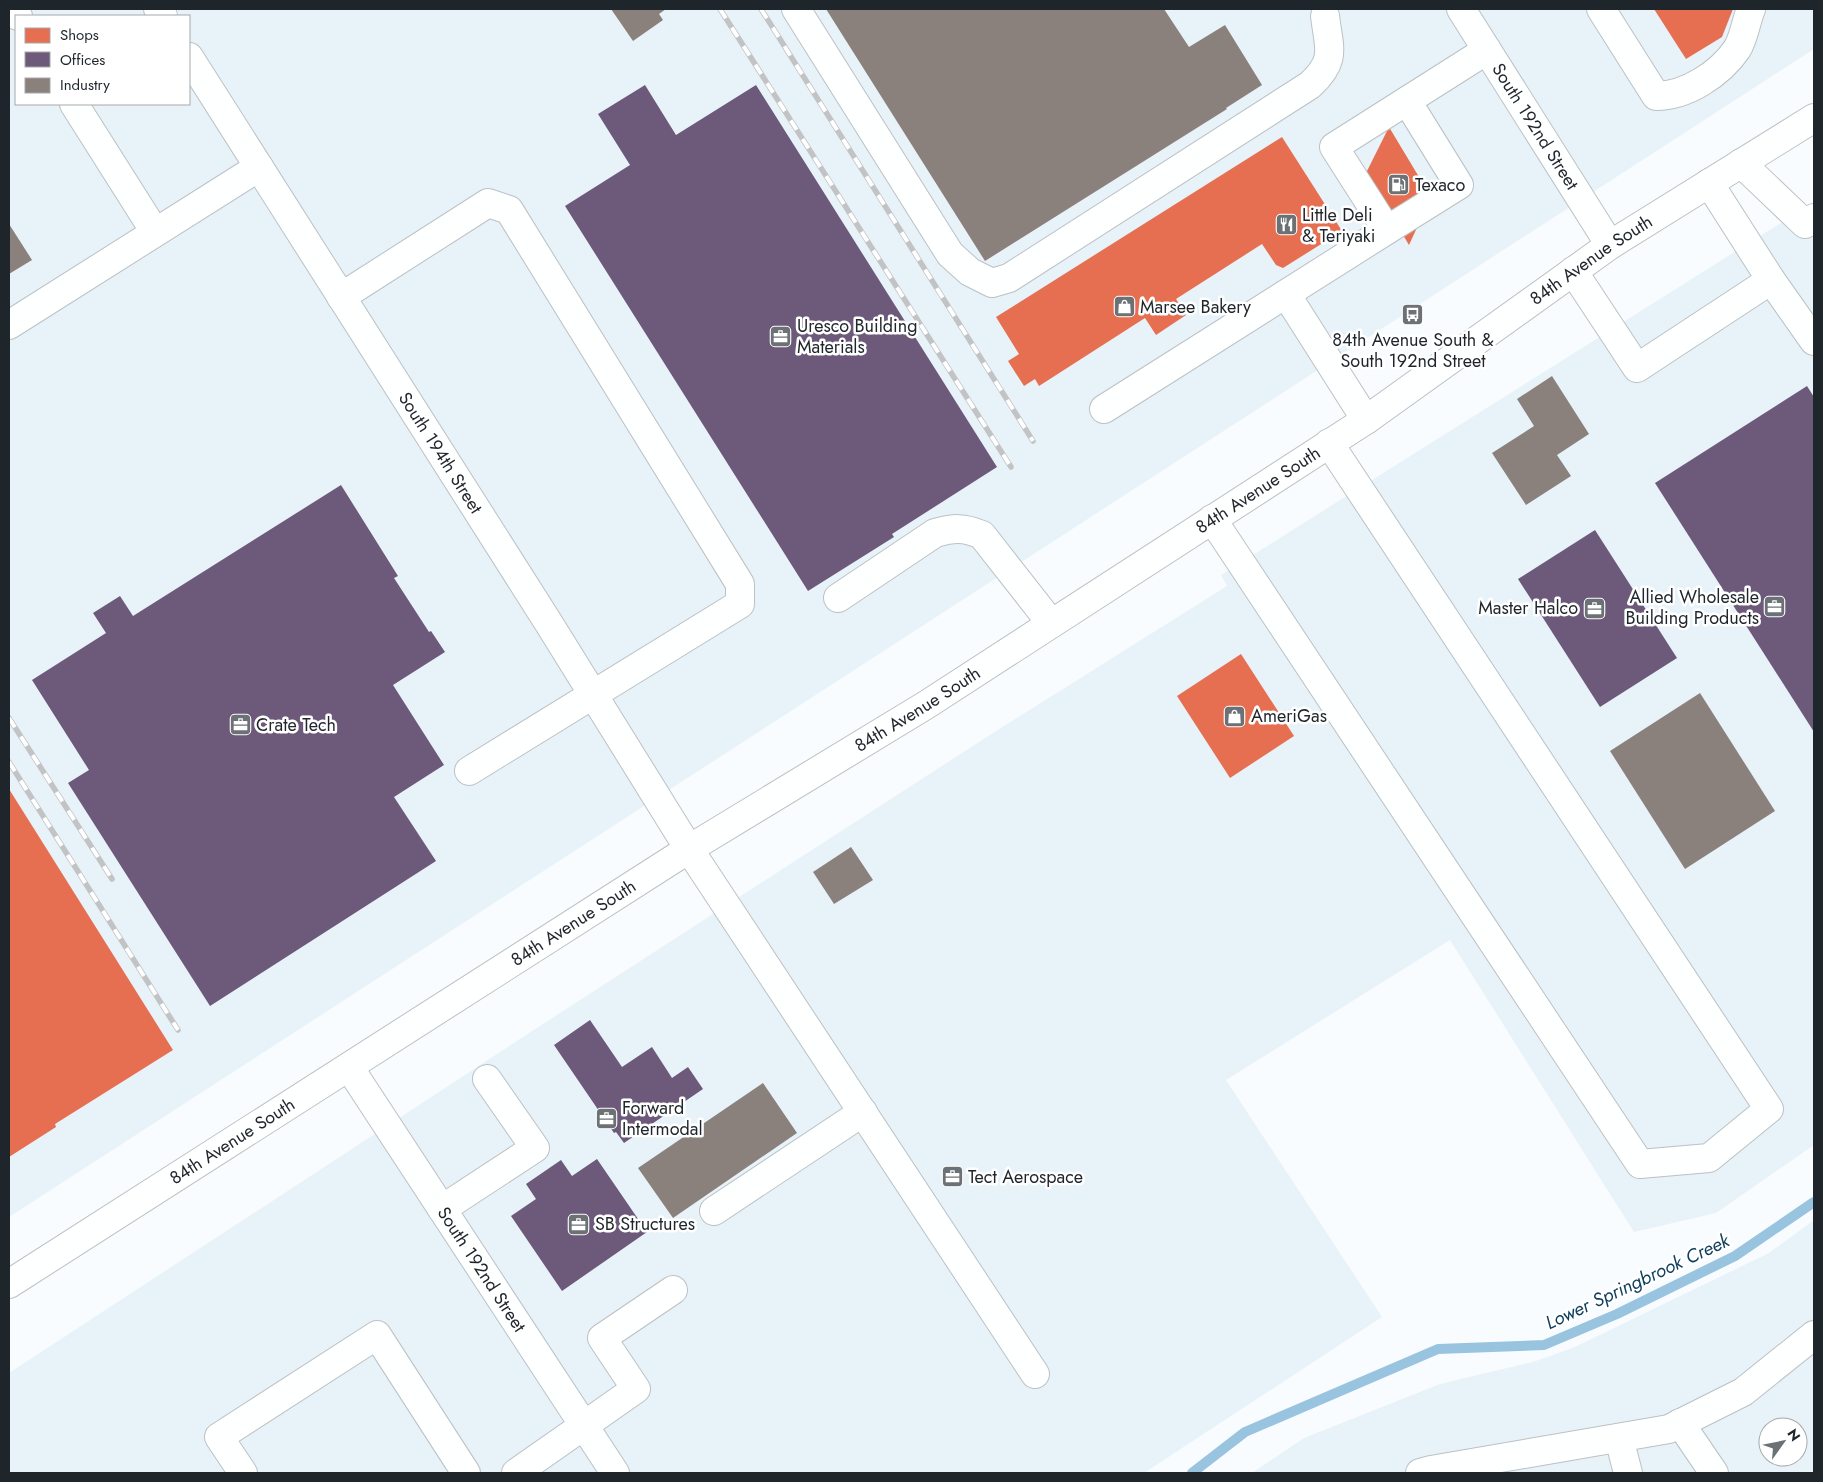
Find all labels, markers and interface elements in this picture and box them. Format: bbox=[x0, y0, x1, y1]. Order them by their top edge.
legend bbox=[15, 15, 190, 105]
text: Shops bbox=[60, 24, 99, 46]
text: Offices bbox=[60, 49, 105, 71]
street label: South 192nd Street bbox=[1485, 58, 1585, 195]
text: Industry bbox=[60, 74, 110, 96]
place label: Texaco bbox=[1415, 172, 1465, 198]
fuel station icon: Texaco bbox=[1387, 173, 1411, 197]
place label: Little Deli & Teriyaki bbox=[1302, 202, 1375, 249]
street label: 84th Avenue South bbox=[1524, 209, 1658, 312]
restaurant icon: Little Deli & Teriyaki bbox=[1274, 213, 1298, 237]
place label: Marsee Bakery bbox=[1140, 294, 1251, 320]
shop icon: Marsee Bakery bbox=[1112, 295, 1136, 319]
bus stop icon: 84th Avenue South & South 192nd Street bbox=[1401, 303, 1425, 327]
place label: Uresco Building Materials bbox=[797, 313, 918, 360]
office icon: Uresco Building Materials bbox=[769, 324, 793, 348]
place label: 84th Avenue South & South 192nd Street bbox=[1332, 327, 1494, 374]
street label: South 194th Street bbox=[392, 387, 489, 519]
street label: 84th Avenue South bbox=[1190, 440, 1325, 540]
place label: Allied Wholesale Building Products bbox=[1626, 584, 1759, 631]
place label: Master Halco bbox=[1478, 595, 1578, 621]
office icon: Allied Wholesale Building Products bbox=[1763, 595, 1787, 619]
office icon: Master Halco bbox=[1582, 596, 1606, 620]
street label: 84th Avenue South bbox=[850, 660, 985, 758]
place label: AmeriGas bbox=[1251, 703, 1327, 729]
shop icon: AmeriGas bbox=[1223, 704, 1247, 728]
place label: Crate Tech bbox=[256, 712, 336, 738]
office icon: Crate Tech bbox=[228, 713, 252, 737]
street label: 84th Avenue South bbox=[506, 873, 641, 973]
street label: 84th Avenue South bbox=[165, 1091, 300, 1191]
place label: Forward Intermodal bbox=[622, 1095, 703, 1142]
office icon: Forward Intermodal bbox=[594, 1106, 618, 1130]
place label: Tect Aerospace bbox=[968, 1164, 1083, 1190]
office icon: Tect Aerospace bbox=[940, 1165, 964, 1189]
street label: South 192nd Street bbox=[431, 1202, 533, 1338]
place label: SB Structures bbox=[595, 1211, 695, 1237]
office icon: SB Structures bbox=[567, 1212, 591, 1236]
water label: Lower Springbrook Creek bbox=[1541, 1227, 1734, 1336]
north arrow bbox=[1758, 1417, 1808, 1467]
text: N bbox=[1782, 1425, 1805, 1445]

